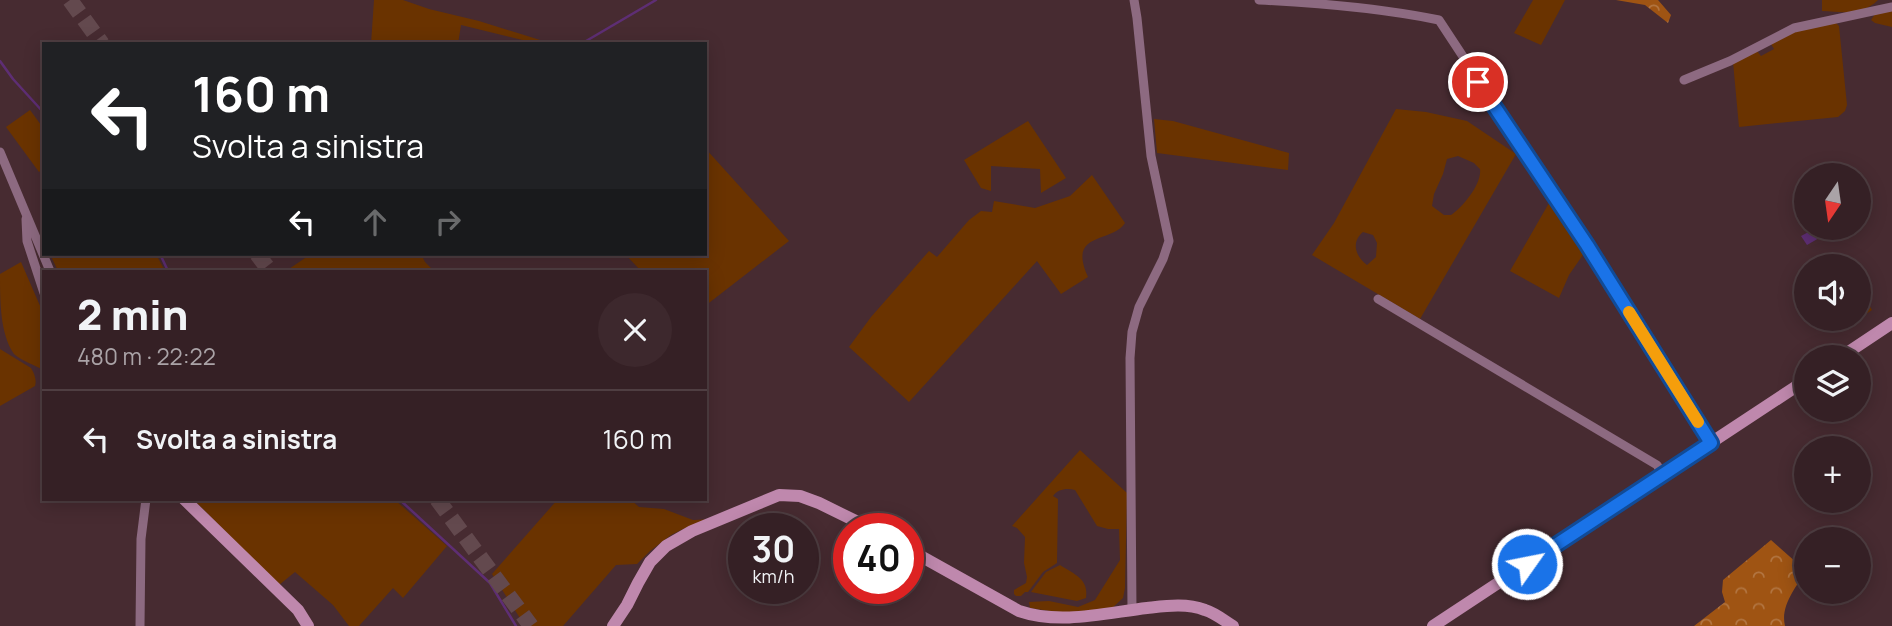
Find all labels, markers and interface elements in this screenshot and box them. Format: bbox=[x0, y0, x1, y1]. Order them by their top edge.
pin bbox=[1448, 52, 1508, 112]
text: 160 m bbox=[192, 60, 330, 127]
icon: arrive bbox=[1459, 63, 1497, 101]
icon: left bbox=[77, 70, 168, 161]
text: Svolta a sinistra bbox=[192, 124, 424, 168]
north arrow bbox=[1794, 163, 1871, 240]
map controls bbox=[1794, 163, 1871, 604]
icon: left bbox=[283, 203, 321, 241]
icon: ahead bbox=[356, 203, 394, 241]
icon: right bbox=[429, 203, 467, 241]
button: sound bbox=[1794, 254, 1871, 331]
text: 2 min bbox=[77, 285, 188, 343]
button: close bbox=[598, 293, 672, 367]
text: 480 m · 22:22 bbox=[77, 340, 216, 372]
button: layers bbox=[1794, 345, 1871, 422]
icon: left bbox=[77, 420, 115, 458]
text: Svolta a sinistra bbox=[136, 421, 337, 457]
text: 160 m bbox=[603, 421, 672, 457]
button: + bbox=[1794, 436, 1871, 513]
speed limit sign: 40 bbox=[833, 513, 924, 604]
text: 30 bbox=[752, 525, 795, 573]
position arrow bbox=[1490, 527, 1564, 601]
button: − bbox=[1794, 527, 1871, 604]
text: km/h bbox=[753, 564, 794, 588]

